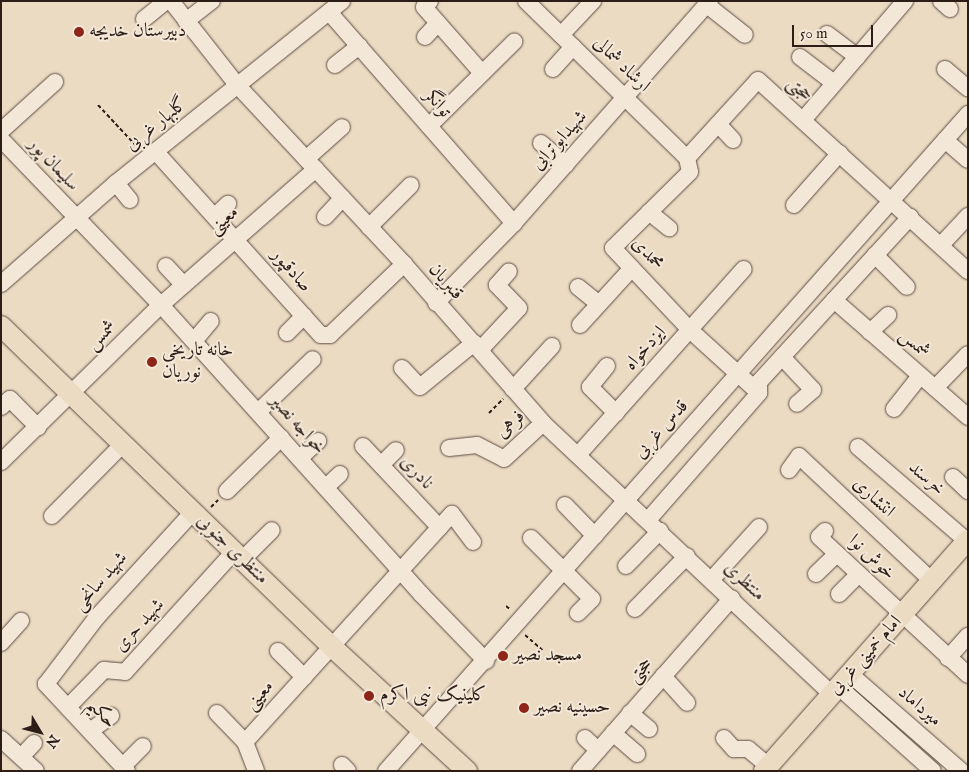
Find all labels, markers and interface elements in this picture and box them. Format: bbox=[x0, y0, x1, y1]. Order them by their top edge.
scale bar bbox=[794, 15, 875, 47]
place label: دبیرستان خدیجه bbox=[89, 21, 186, 43]
text: 50 m bbox=[800, 24, 828, 43]
marker: دبیرستان خدیجه bbox=[73, 26, 85, 38]
street label: ارشاد شمالی bbox=[588, 32, 654, 98]
street label: حجتی bbox=[781, 72, 817, 108]
street label: توانگر bbox=[418, 85, 456, 123]
street label: گلبهار غربی bbox=[121, 93, 193, 157]
street label: شهیدابوترابی bbox=[527, 106, 593, 176]
street label: سلیمان پور bbox=[22, 133, 84, 197]
street label: معینی bbox=[204, 202, 244, 240]
street label: محمدی bbox=[626, 233, 668, 275]
street label: صادقپور bbox=[266, 244, 316, 298]
street label: قنبریان bbox=[423, 259, 467, 305]
street label: شمس bbox=[82, 316, 122, 356]
street label: ایزدخواه bbox=[620, 322, 672, 376]
street label: شمس bbox=[894, 324, 934, 364]
place label: خانه تاریخی نوریان bbox=[162, 340, 233, 384]
marker: خانه تاریخی نوریان bbox=[146, 356, 158, 368]
street label: خواجه نصیر bbox=[264, 390, 330, 460]
street label: قدس غربی bbox=[630, 396, 694, 464]
street label: فرهی bbox=[492, 406, 530, 444]
street label: نادری bbox=[394, 451, 438, 495]
street label: خرسند bbox=[903, 457, 949, 501]
street label: انتشاری bbox=[847, 473, 899, 523]
street label: منتظری جنوبی bbox=[191, 510, 273, 590]
street label: خوش نوا bbox=[843, 530, 899, 586]
street label: شهید سانحی bbox=[69, 548, 133, 616]
street label: منتظری bbox=[719, 557, 769, 607]
street label: شهید حری bbox=[110, 595, 170, 657]
street label: امام خمینی غربی bbox=[824, 612, 908, 700]
place label: مسجد نصیر bbox=[513, 645, 582, 667]
marker: مسجد نصیر bbox=[497, 650, 509, 662]
street label: حجتی bbox=[623, 653, 659, 689]
street label: معینی bbox=[241, 676, 279, 716]
street label: میرداماد bbox=[892, 682, 946, 732]
place label: کلینیک نبی اکرم bbox=[380, 685, 487, 707]
marker: کلینیک نبی اکرم bbox=[362, 689, 376, 703]
street label: حکیم bbox=[81, 694, 121, 734]
place label: حسینیه نصیر bbox=[534, 697, 610, 719]
marker: حسینیه نصیر bbox=[518, 702, 530, 714]
north arrow bbox=[15, 707, 65, 757]
text: N bbox=[41, 731, 63, 751]

